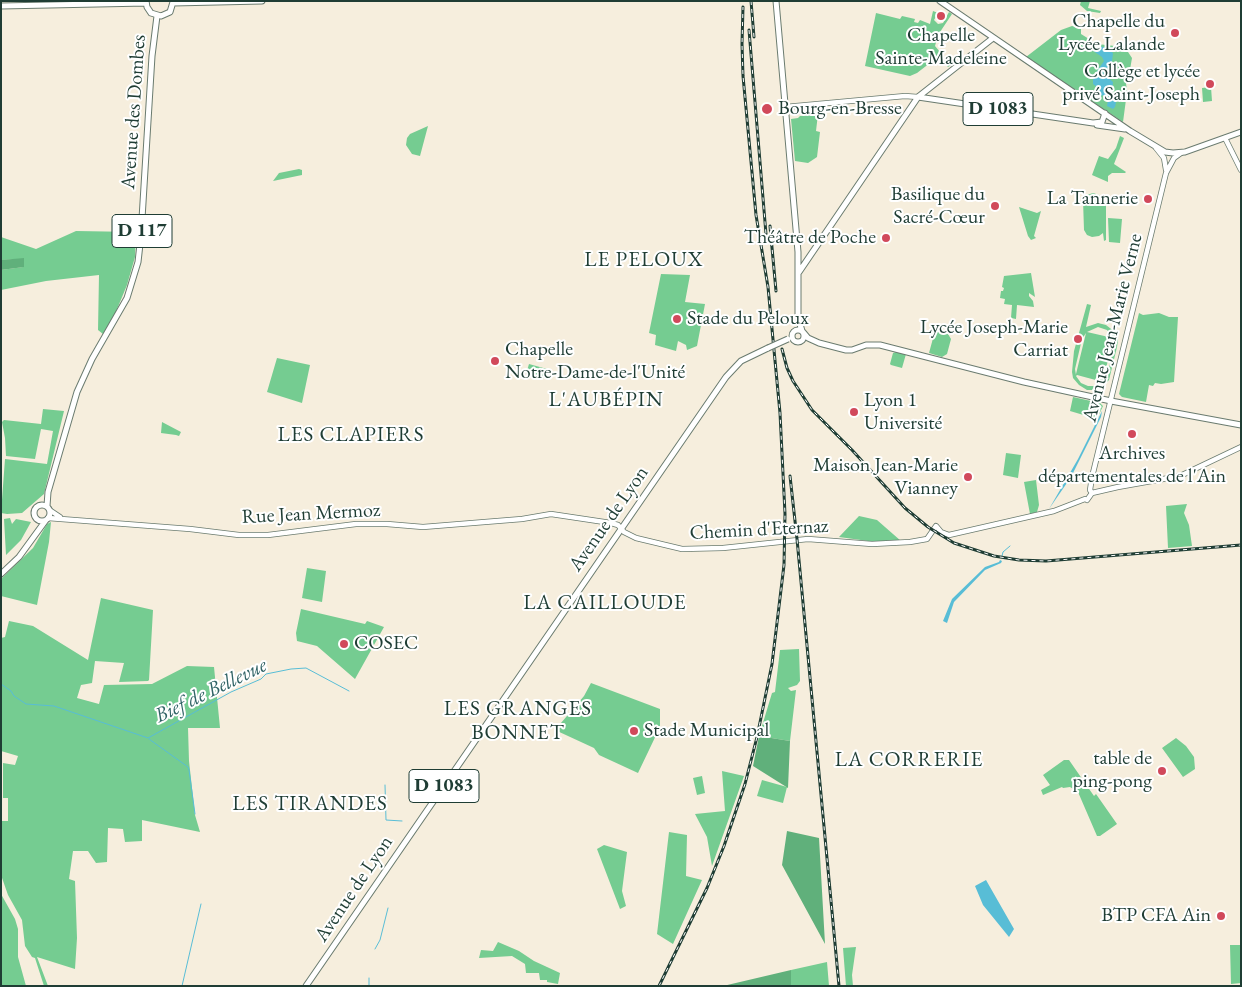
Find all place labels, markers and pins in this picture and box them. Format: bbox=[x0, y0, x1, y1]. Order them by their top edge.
marker: Chapelle Sainte-Madeleine bbox=[935, 10, 947, 22]
place label: Chapelle du Lycée Lalande bbox=[1058, 10, 1165, 57]
place label: Chapelle Sainte-Madeleine bbox=[875, 24, 1007, 71]
marker: Chapelle du Lycée Lalande bbox=[1169, 27, 1181, 39]
place label: Collège et lycée privé Saint-Joseph bbox=[1062, 60, 1200, 107]
marker: Collège et lycée privé Saint-Joseph bbox=[1204, 78, 1216, 90]
place label: Bourg-en-Bresse bbox=[778, 97, 902, 121]
marker: Bourg-en-Bresse bbox=[760, 102, 774, 116]
place label: Basilique du Sacré-Cœur bbox=[891, 183, 985, 230]
place label: La Tannerie bbox=[1047, 187, 1138, 211]
marker: La Tannerie bbox=[1142, 193, 1154, 205]
marker: Basilique du Sacré-Cœur bbox=[989, 200, 1001, 212]
place label: Théâtre de Poche bbox=[744, 226, 876, 250]
marker: Théâtre de Poche bbox=[880, 232, 892, 244]
place label: Stade du Peloux bbox=[687, 307, 809, 331]
marker: Stade du Peloux bbox=[671, 313, 683, 325]
place label: Lycée Joseph-Marie Carriat bbox=[920, 316, 1068, 363]
marker: Lycée Joseph-Marie Carriat bbox=[1072, 333, 1084, 345]
place label: Chapelle Notre-Dame-de-l'Unité bbox=[505, 338, 685, 385]
marker: Chapelle Notre-Dame-de-l'Unité bbox=[489, 355, 501, 367]
place label: Lyon 1 Université bbox=[864, 389, 942, 436]
marker: Lyon 1 Université bbox=[848, 406, 860, 418]
marker: Archives départementales de l'Ain bbox=[1126, 428, 1138, 440]
place label: Archives départementales de l'Ain bbox=[1038, 442, 1226, 489]
place label: Maison Jean-Marie Vianney bbox=[813, 454, 958, 501]
marker: Maison Jean-Marie Vianney bbox=[962, 471, 974, 483]
place label: COSEC bbox=[354, 632, 418, 656]
marker: COSEC bbox=[338, 638, 350, 650]
place label: Stade Municipal bbox=[644, 719, 769, 743]
marker: Stade Municipal bbox=[628, 725, 640, 737]
place label: table de ping-pong bbox=[1072, 747, 1152, 794]
marker: table de ping-pong bbox=[1156, 765, 1168, 777]
place label: BTP CFA Ain bbox=[1101, 904, 1211, 928]
marker: BTP CFA Ain bbox=[1215, 910, 1227, 922]

